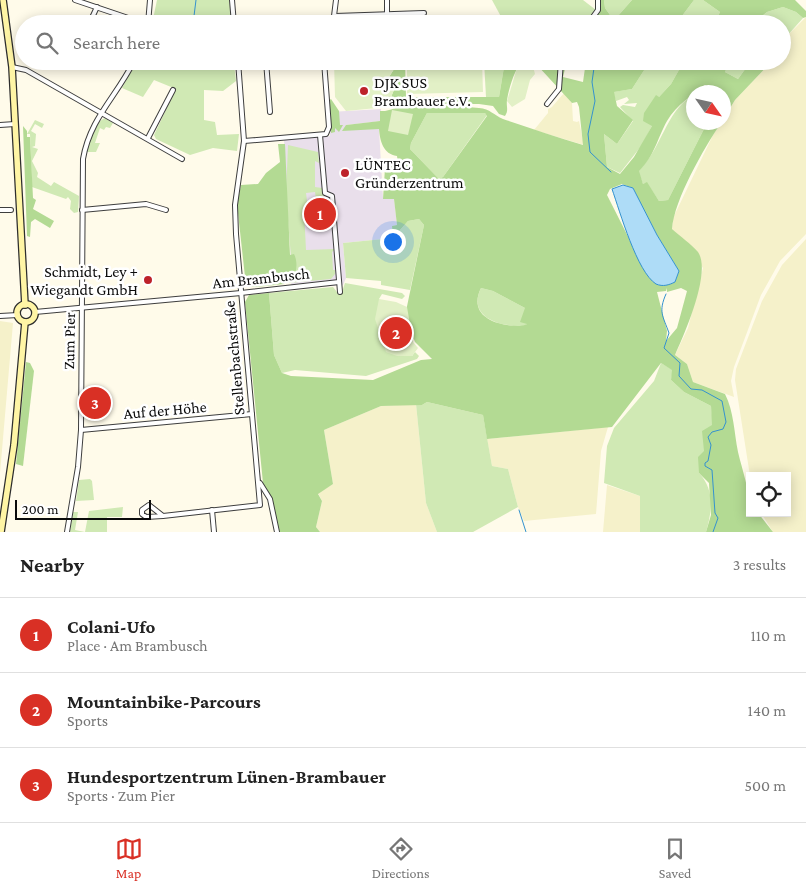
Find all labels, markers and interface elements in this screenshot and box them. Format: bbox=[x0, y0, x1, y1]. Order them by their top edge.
search box bbox=[15, 15, 791, 70]
icon: search bbox=[33, 29, 61, 57]
text: Search here bbox=[73, 32, 160, 53]
place label: DJK SUS Brambauer e.V. bbox=[374, 74, 471, 109]
marker: DJK SUS Brambauer e.V. bbox=[358, 85, 370, 97]
north arrow bbox=[686, 85, 731, 130]
place label: LÜNTEC Gründerzentrum bbox=[355, 156, 464, 191]
marker: LÜNTEC Gründerzentrum bbox=[339, 167, 351, 179]
pin: 1 bbox=[304, 195, 336, 233]
your location bbox=[380, 229, 406, 255]
place label: Schmidt, Ley + Wiegandt GmbH bbox=[30, 263, 138, 299]
street label: Am Brambusch bbox=[212, 264, 311, 292]
marker: Schmidt, Ley + Wiegandt GmbH bbox=[142, 274, 154, 286]
street label: Stellenbachstraße bbox=[221, 300, 247, 416]
street label: Zum Pier bbox=[60, 312, 78, 370]
pin: 2 bbox=[380, 314, 412, 352]
pin: 3 bbox=[79, 384, 111, 422]
street label: Auf der Höhe bbox=[123, 398, 207, 422]
map controls bbox=[746, 472, 791, 517]
button: locate bbox=[746, 472, 791, 517]
scale bar bbox=[15, 497, 151, 520]
text: 200 m bbox=[22, 501, 58, 517]
text: Nearby bbox=[20, 553, 84, 577]
text: 3 results bbox=[733, 556, 786, 573]
text: Colani-Ufo bbox=[67, 616, 155, 637]
text: 1 bbox=[33, 627, 39, 644]
text: 110 m bbox=[750, 627, 786, 644]
text: Place · Am Brambusch bbox=[67, 637, 208, 654]
text: Mountainbike-Parcours bbox=[67, 691, 261, 712]
text: 2 bbox=[32, 702, 40, 719]
text: 140 m bbox=[748, 702, 786, 719]
text: Sports bbox=[67, 712, 108, 729]
text: Hundesportzentrum Lünen-Brambauer bbox=[67, 766, 386, 787]
text: 3 bbox=[32, 777, 40, 794]
text: 500 m bbox=[745, 777, 786, 794]
text: Sports · Zum Pier bbox=[67, 787, 175, 804]
tab: Map bbox=[115, 835, 143, 881]
tab: Directions bbox=[372, 835, 430, 881]
tab: Saved bbox=[659, 835, 691, 881]

